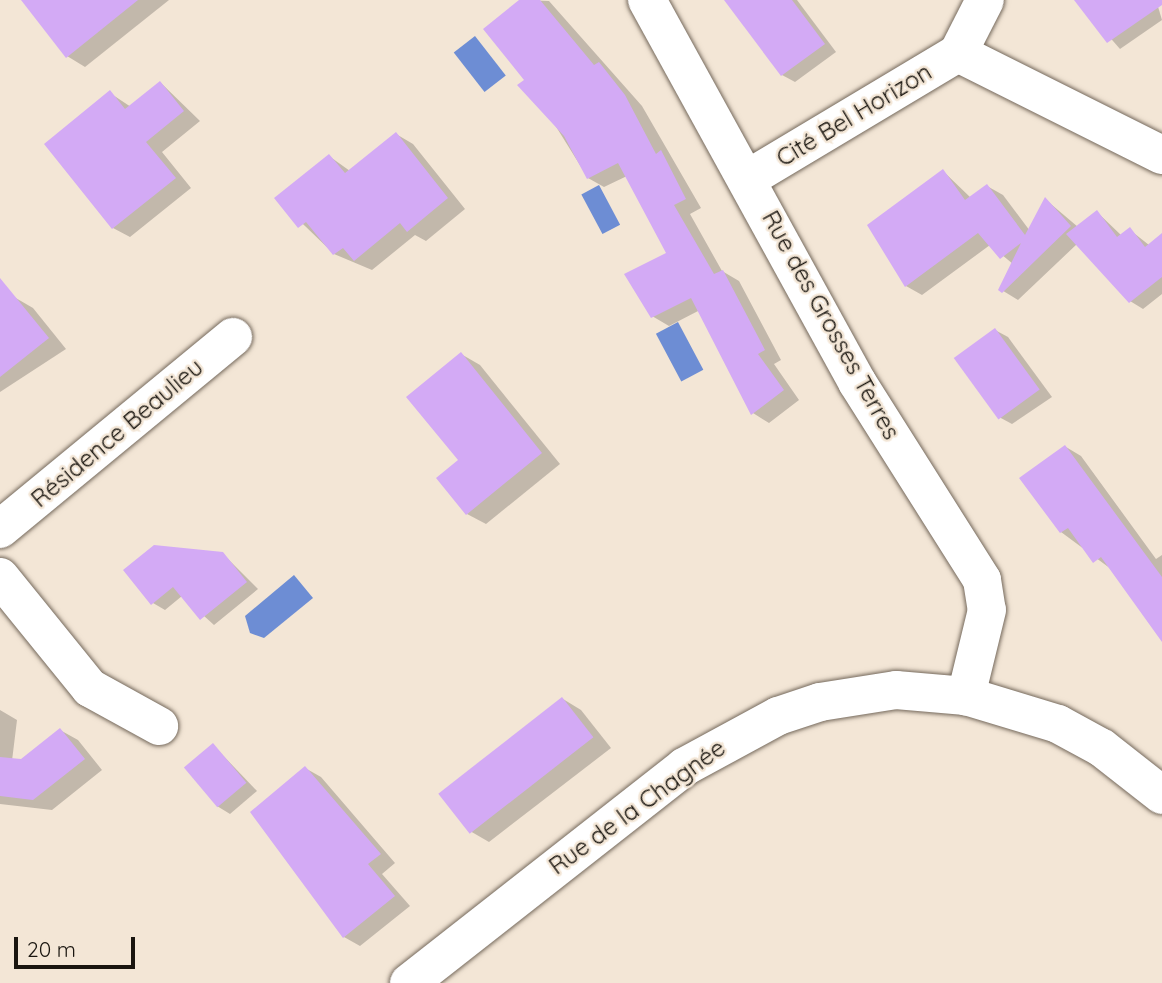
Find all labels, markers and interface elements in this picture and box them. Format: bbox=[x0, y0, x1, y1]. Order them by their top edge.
street label: Cité Bel Horizon bbox=[771, 57, 937, 173]
street label: Rue des Grosses Terres bbox=[756, 206, 906, 444]
street label: Résidence Beaulieu bbox=[25, 353, 209, 513]
street label: Rue de la Chagnée bbox=[543, 733, 731, 881]
scale bar bbox=[18, 923, 138, 967]
text: 20 m bbox=[27, 936, 76, 962]

